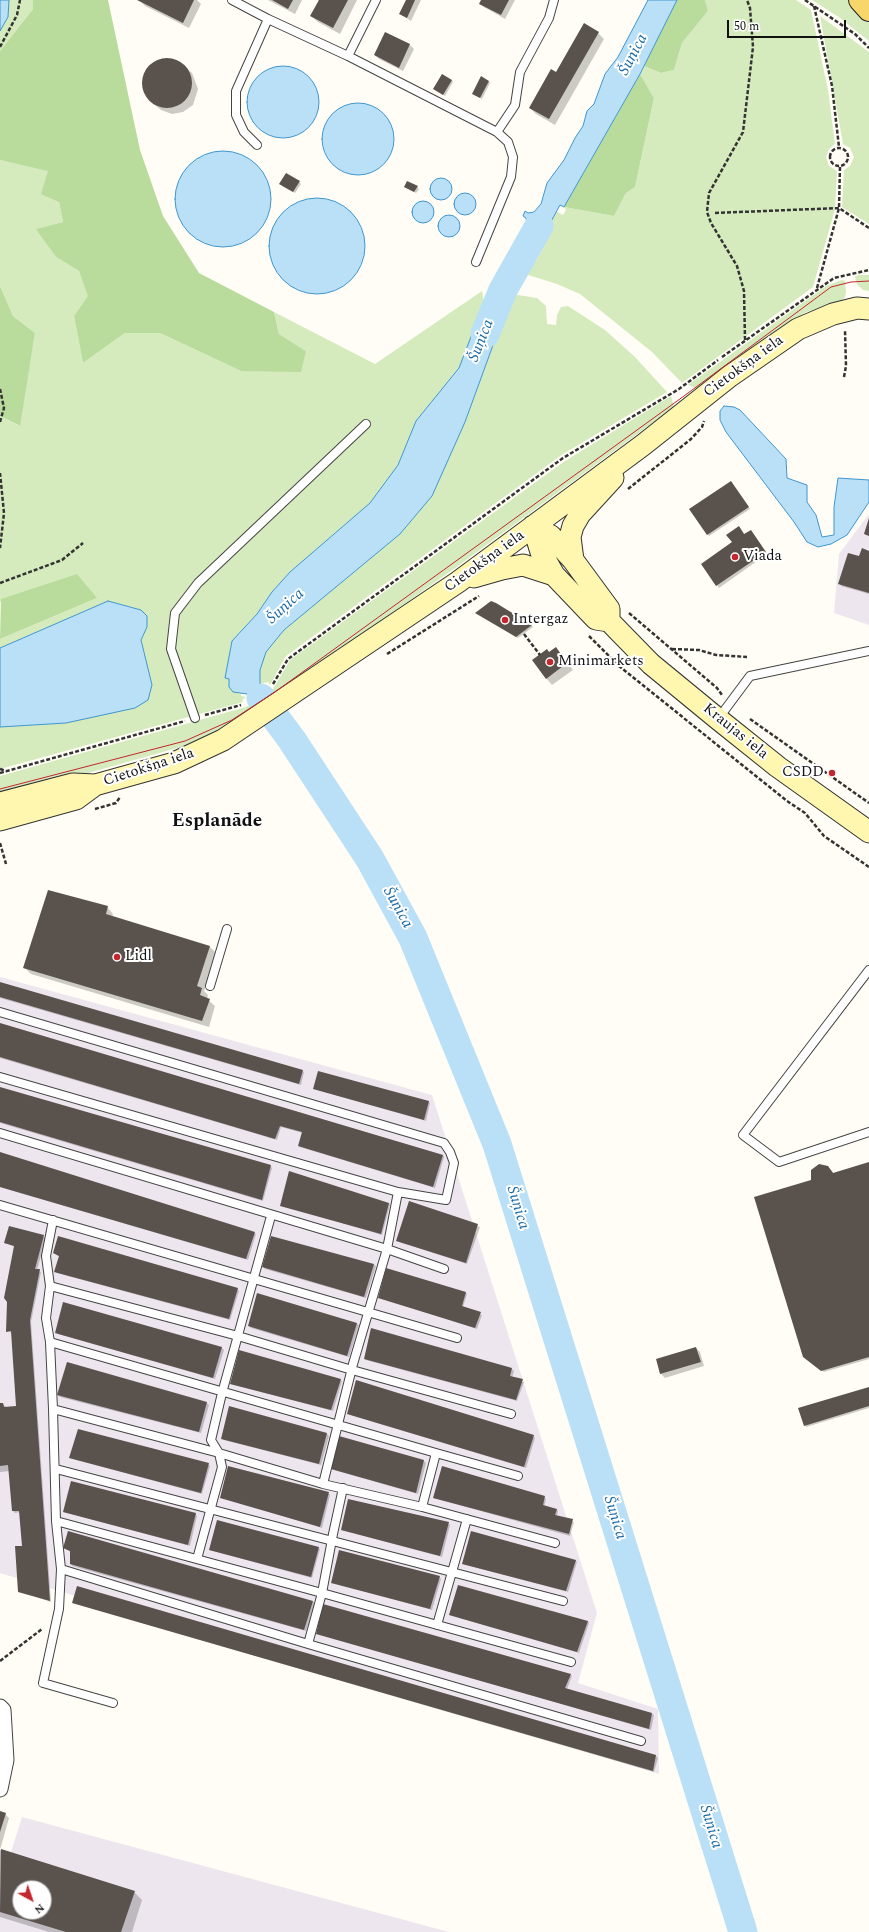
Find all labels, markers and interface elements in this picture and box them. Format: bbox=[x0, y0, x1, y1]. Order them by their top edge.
scale bar bbox=[729, 12, 848, 38]
text: 50 m bbox=[734, 17, 759, 36]
water label: Šuņica bbox=[615, 31, 653, 79]
water label: Šuņica bbox=[465, 317, 499, 365]
street label: Cietokšņa iela bbox=[701, 332, 787, 402]
street label: Cietokšņa iela bbox=[442, 527, 528, 597]
place label: Viada bbox=[743, 548, 782, 566]
marker: Viada bbox=[730, 552, 740, 562]
water label: Šuņica bbox=[263, 585, 309, 629]
place label: Intergaz bbox=[513, 611, 569, 629]
marker: Intergaz bbox=[500, 615, 510, 625]
place label: Minimarkets bbox=[558, 653, 644, 671]
marker: Minimarkets bbox=[545, 657, 555, 667]
street label: Kraujas iela bbox=[699, 700, 771, 764]
street label: Cietokšņa iela bbox=[101, 745, 197, 791]
place label: CSDD bbox=[782, 764, 824, 782]
marker: CSDD bbox=[827, 768, 837, 778]
district label: Esplanāde bbox=[172, 811, 262, 833]
water label: Šuņica bbox=[378, 884, 416, 932]
place label: Lidl bbox=[125, 948, 152, 966]
marker: Lidl bbox=[112, 952, 122, 962]
water label: Šuņica bbox=[501, 1184, 533, 1232]
water label: Šuņica bbox=[598, 1494, 630, 1542]
water label: Šuņica bbox=[694, 1803, 726, 1851]
north arrow bbox=[12, 1880, 52, 1920]
text: N bbox=[30, 1899, 48, 1918]

